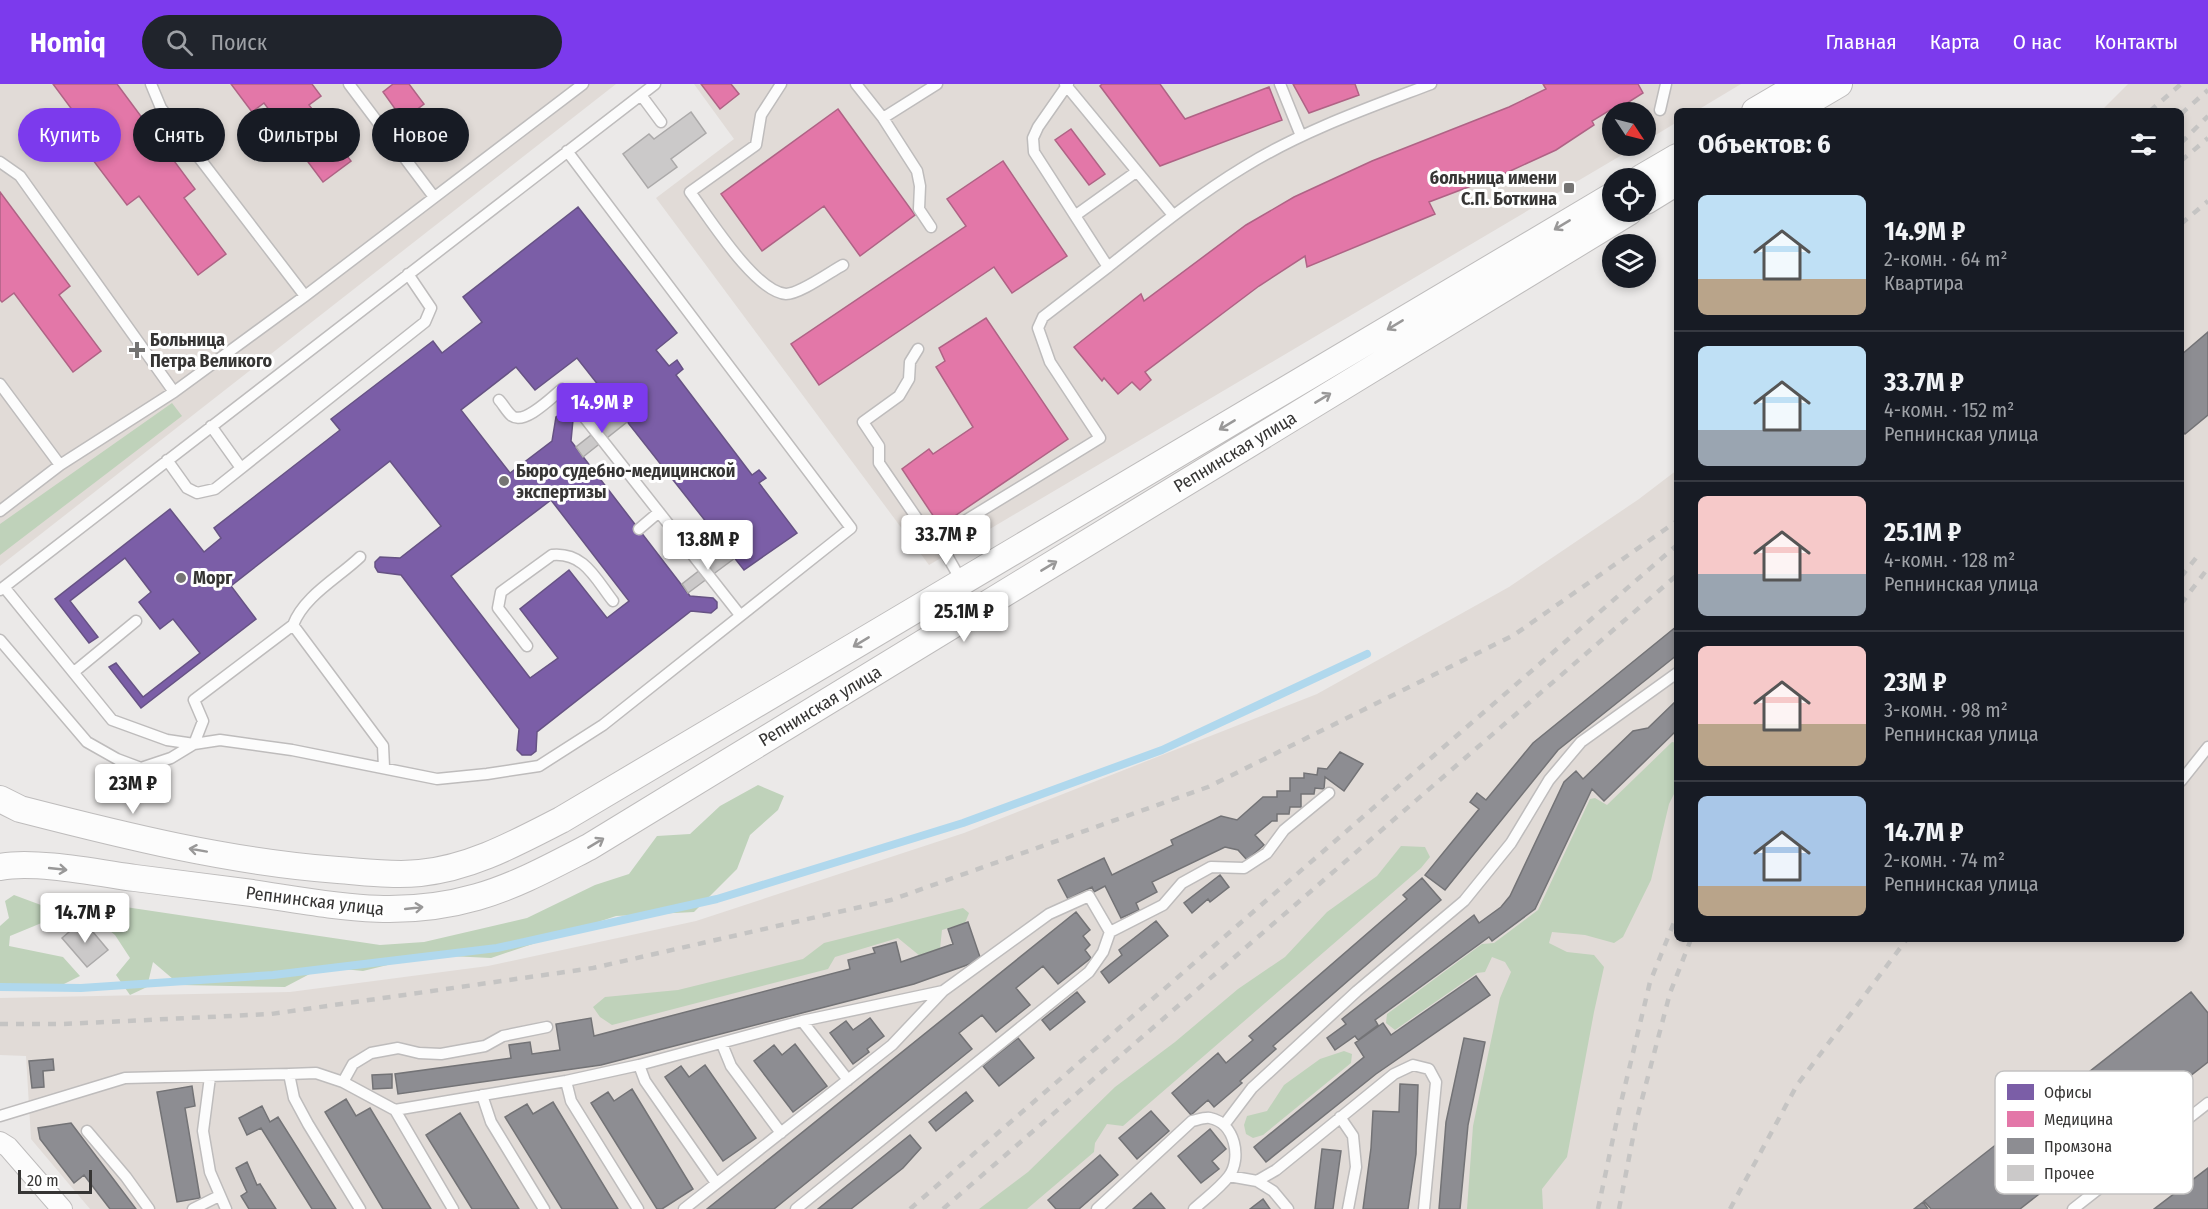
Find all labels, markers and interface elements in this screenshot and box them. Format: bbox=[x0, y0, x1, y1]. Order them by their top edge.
search box bbox=[142, 15, 562, 69]
text: Homiq bbox=[30, 26, 106, 59]
icon: search bbox=[163, 26, 196, 59]
text: Поиск bbox=[211, 29, 267, 56]
text: Главная bbox=[1826, 29, 1897, 55]
text: Карта bbox=[1930, 29, 1980, 55]
text: О нас bbox=[2013, 29, 2061, 55]
text: Контакты bbox=[2094, 29, 2178, 55]
north arrow bbox=[1602, 102, 1656, 156]
map controls bbox=[1602, 102, 1656, 288]
chip: Купить bbox=[18, 108, 121, 162]
chip: Снять bbox=[133, 108, 225, 162]
chip: Фильтры bbox=[237, 108, 360, 162]
chip: Новое bbox=[372, 108, 469, 162]
icon: filters bbox=[2127, 128, 2160, 161]
text: Объектов: 6 bbox=[1698, 129, 1831, 160]
place label: больница имени С.П. Боткина bbox=[1430, 167, 1557, 210]
button: locate bbox=[1602, 168, 1656, 222]
marker: больница имени С.П. Боткина bbox=[1562, 181, 1576, 195]
text: 14.9M ₽ bbox=[1884, 216, 1965, 247]
icon: home bbox=[1746, 219, 1818, 291]
one-way arrow bbox=[1554, 220, 1571, 232]
button: layers bbox=[1602, 234, 1656, 288]
text: 2-комн. · 64 m² bbox=[1884, 247, 2007, 271]
text: Квартира bbox=[1884, 271, 1964, 295]
one-way arrow bbox=[1387, 319, 1404, 331]
place label: Больница Петра Великого bbox=[150, 329, 273, 372]
marker: Больница Петра Великого bbox=[128, 341, 146, 359]
text: 33.7M ₽ bbox=[1884, 367, 1964, 398]
icon: home bbox=[1746, 370, 1818, 442]
pin: 14.9M ₽ bbox=[547, 383, 657, 434]
text: 14.9M ₽ bbox=[571, 390, 633, 414]
one-way arrow bbox=[1314, 392, 1331, 404]
text: 4-комн. · 152 m² bbox=[1884, 398, 2014, 422]
street label: Репнинская улица bbox=[1170, 407, 1300, 497]
one-way arrow bbox=[1219, 419, 1236, 431]
text: Репнинская улица bbox=[1884, 422, 2039, 446]
place label: Бюро судебно-медицинской экспертизы bbox=[516, 460, 735, 503]
marker: Бюро судебно-медицинской экспертизы bbox=[497, 474, 511, 488]
pin: 33.7M ₽ bbox=[891, 515, 1001, 566]
text: 25.1M ₽ bbox=[1884, 517, 1961, 548]
pin: 13.8M ₽ bbox=[653, 520, 763, 571]
icon: home bbox=[1746, 520, 1818, 592]
text: 33.7M ₽ bbox=[915, 522, 977, 546]
text: 13.8M ₽ bbox=[677, 527, 739, 551]
text: 4-комн. · 128 m² bbox=[1884, 548, 2015, 572]
one-way arrow bbox=[1040, 559, 1057, 571]
place label: Морг bbox=[193, 567, 233, 589]
marker: Морг bbox=[174, 571, 188, 585]
text: Репнинская улица bbox=[1884, 572, 2039, 596]
pin: 25.1M ₽ bbox=[909, 592, 1019, 643]
text: 25.1M ₽ bbox=[934, 599, 994, 623]
one-way arrow bbox=[853, 636, 870, 648]
street label: Репнинская улица bbox=[755, 661, 885, 751]
text: 23M ₽ bbox=[1884, 667, 1947, 698]
icon: home bbox=[1746, 670, 1818, 742]
text: 3-комн. · 98 m² bbox=[1884, 698, 2008, 722]
text: Репнинская улица bbox=[1884, 722, 2039, 746]
pin: 23M ₽ bbox=[91, 764, 175, 815]
text: 23M ₽ bbox=[109, 771, 157, 795]
text: 14.7M ₽ bbox=[1884, 817, 1964, 848]
icon: home bbox=[1746, 820, 1818, 892]
one-way arrow bbox=[587, 836, 604, 848]
one-way arrow bbox=[189, 845, 209, 856]
text: 2-комн. · 74 m² bbox=[1884, 848, 2005, 872]
one-way arrow bbox=[48, 864, 68, 875]
text: Репнинская улица bbox=[1884, 872, 2039, 896]
street label: Репнинская улица bbox=[245, 882, 386, 920]
pin: 14.7M ₽ bbox=[30, 893, 140, 944]
text: 14.7M ₽ bbox=[54, 900, 116, 924]
one-way arrow bbox=[404, 902, 423, 913]
legend bbox=[1995, 1071, 2193, 1194]
text: Офисы bbox=[2044, 1083, 2092, 1102]
text: Медицина bbox=[2044, 1110, 2113, 1129]
text: Промзона bbox=[2044, 1137, 2112, 1156]
text: Прочее bbox=[2044, 1164, 2094, 1183]
scale bar bbox=[18, 1167, 92, 1194]
text: 20 m bbox=[27, 1171, 58, 1190]

